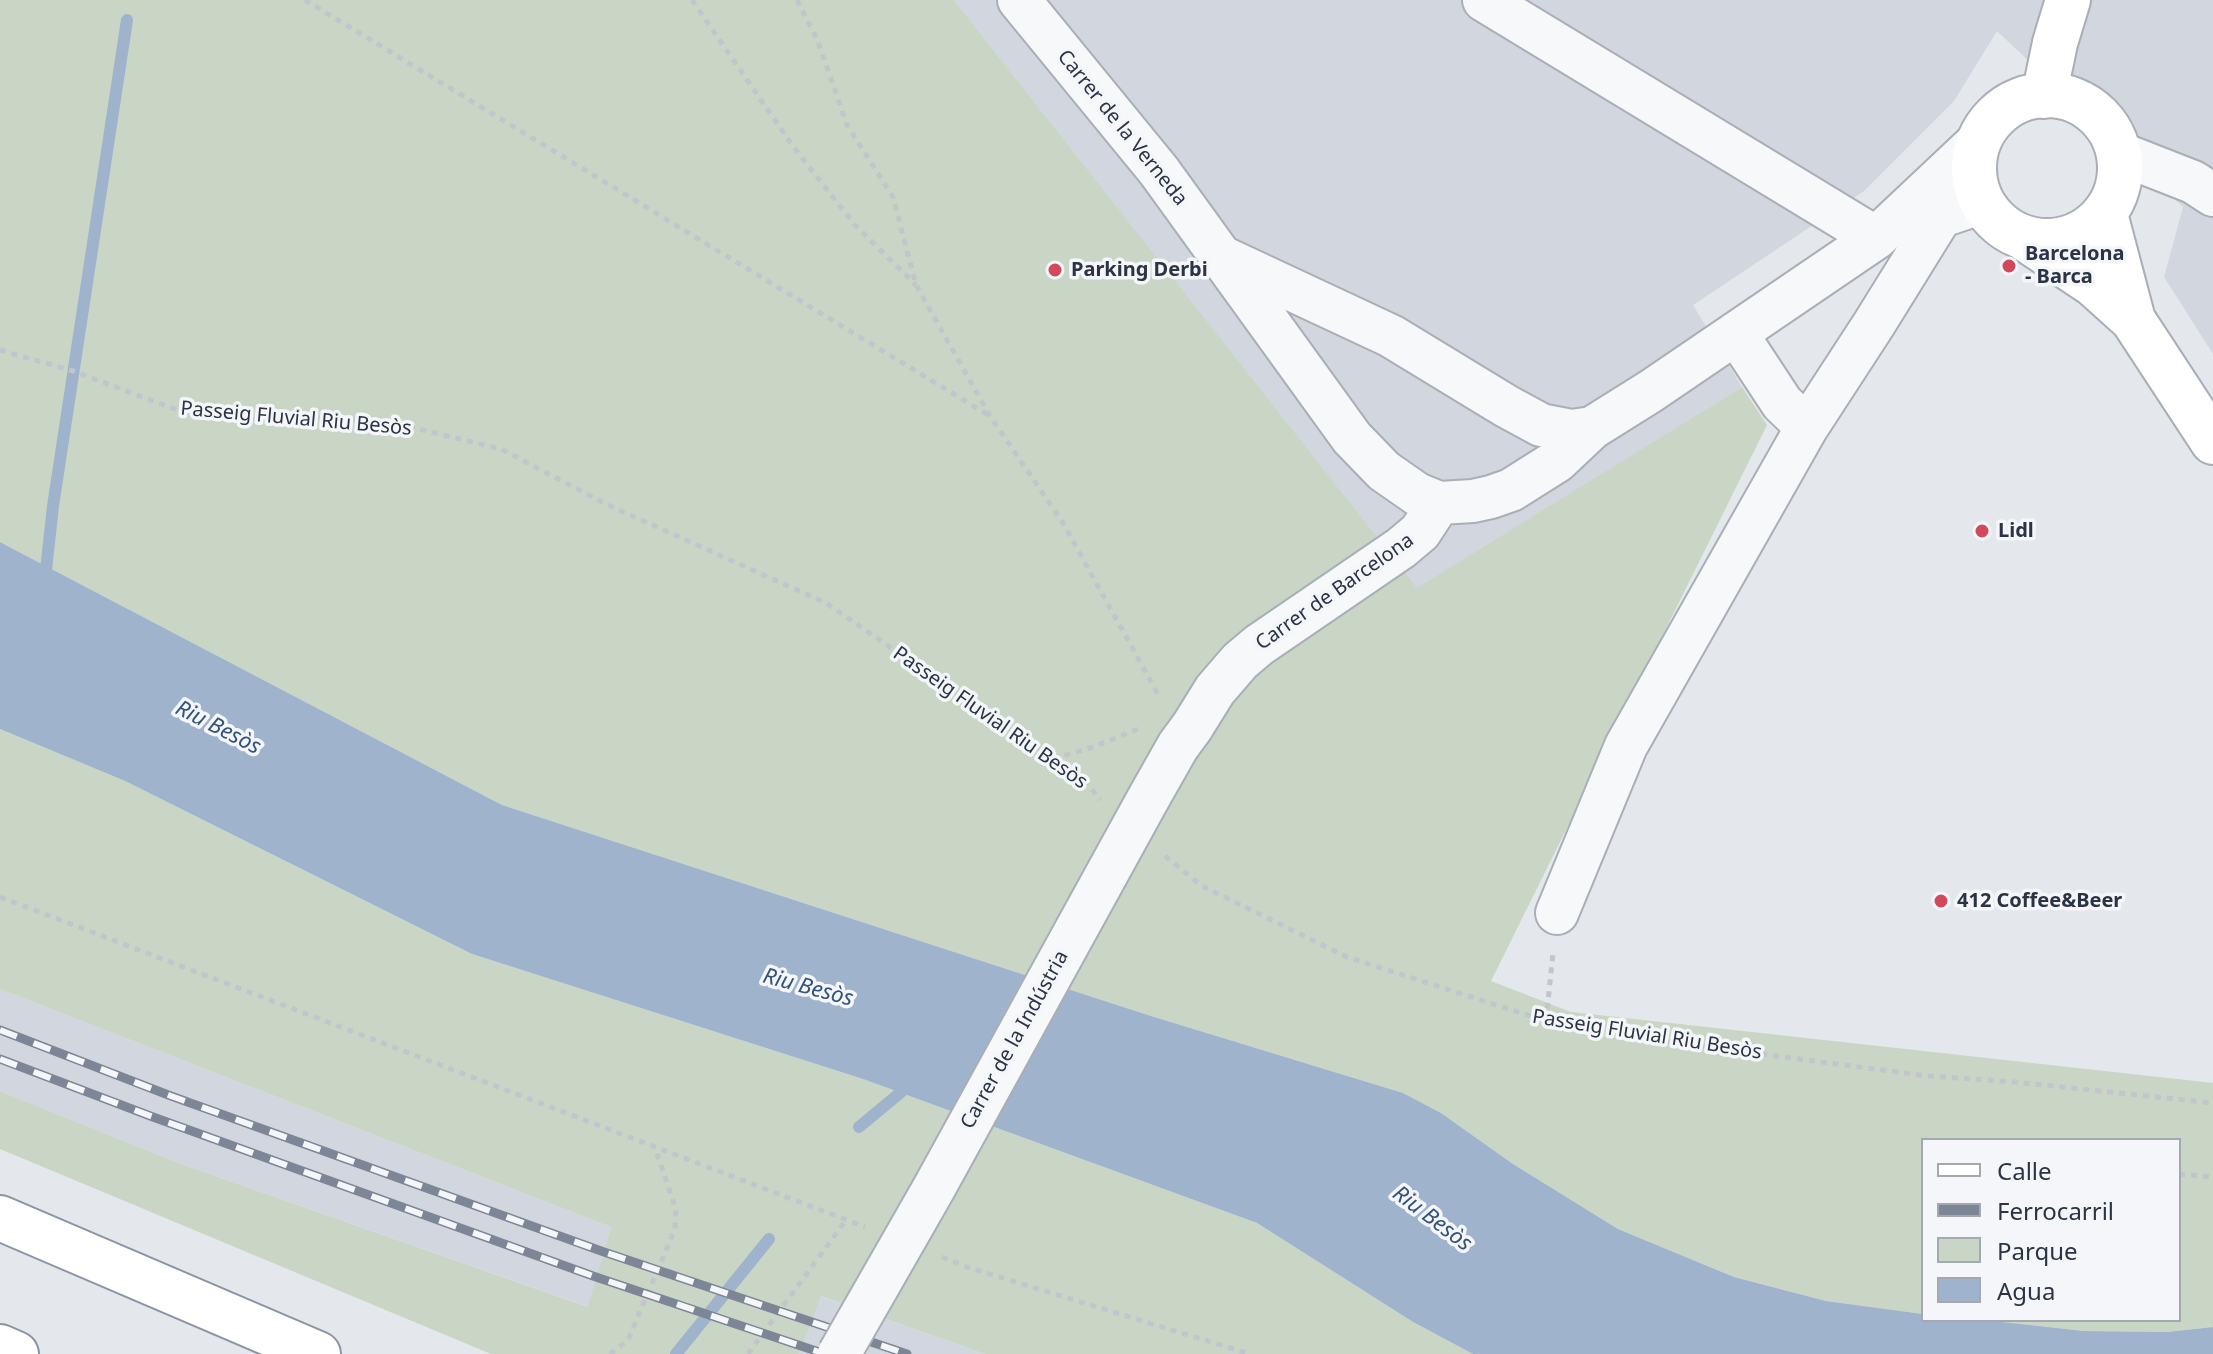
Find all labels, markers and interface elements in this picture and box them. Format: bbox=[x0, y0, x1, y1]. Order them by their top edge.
street label: Carrer de la Verneda bbox=[1052, 45, 1192, 211]
place label: Barcelona - Barca bbox=[2025, 242, 2125, 289]
marker: Barcelona - Barca bbox=[2000, 257, 2018, 275]
place label: Parking Derbi bbox=[1071, 258, 1208, 282]
marker: Parking Derbi bbox=[1046, 261, 1064, 279]
street label: Passeig Fluvial Riu Besòs bbox=[179, 397, 413, 441]
place label: Lidl bbox=[1998, 519, 2034, 543]
marker: Lidl bbox=[1973, 522, 1991, 540]
street label: Carrer de Barcelona bbox=[1251, 528, 1419, 656]
street label: Passeig Fluvial Riu Besòs bbox=[888, 642, 1092, 794]
water label: Riu Besòs bbox=[171, 695, 265, 761]
place label: 412 Coffee&Beer bbox=[1957, 889, 2122, 913]
marker: 412 Coffee&Beer bbox=[1932, 892, 1950, 910]
street label: Carrer de la Indústria bbox=[956, 947, 1074, 1133]
water label: Riu Besòs bbox=[760, 963, 856, 1013]
street label: Passeig Fluvial Riu Besòs bbox=[1531, 1005, 1763, 1065]
legend bbox=[1921, 1138, 2181, 1322]
text: Calle bbox=[1997, 1154, 2052, 1187]
water label: Riu Besòs bbox=[1387, 1181, 1477, 1257]
text: Ferrocarril bbox=[1997, 1194, 2114, 1227]
text: Parque bbox=[1997, 1234, 2078, 1267]
text: Agua bbox=[1997, 1274, 2055, 1307]

